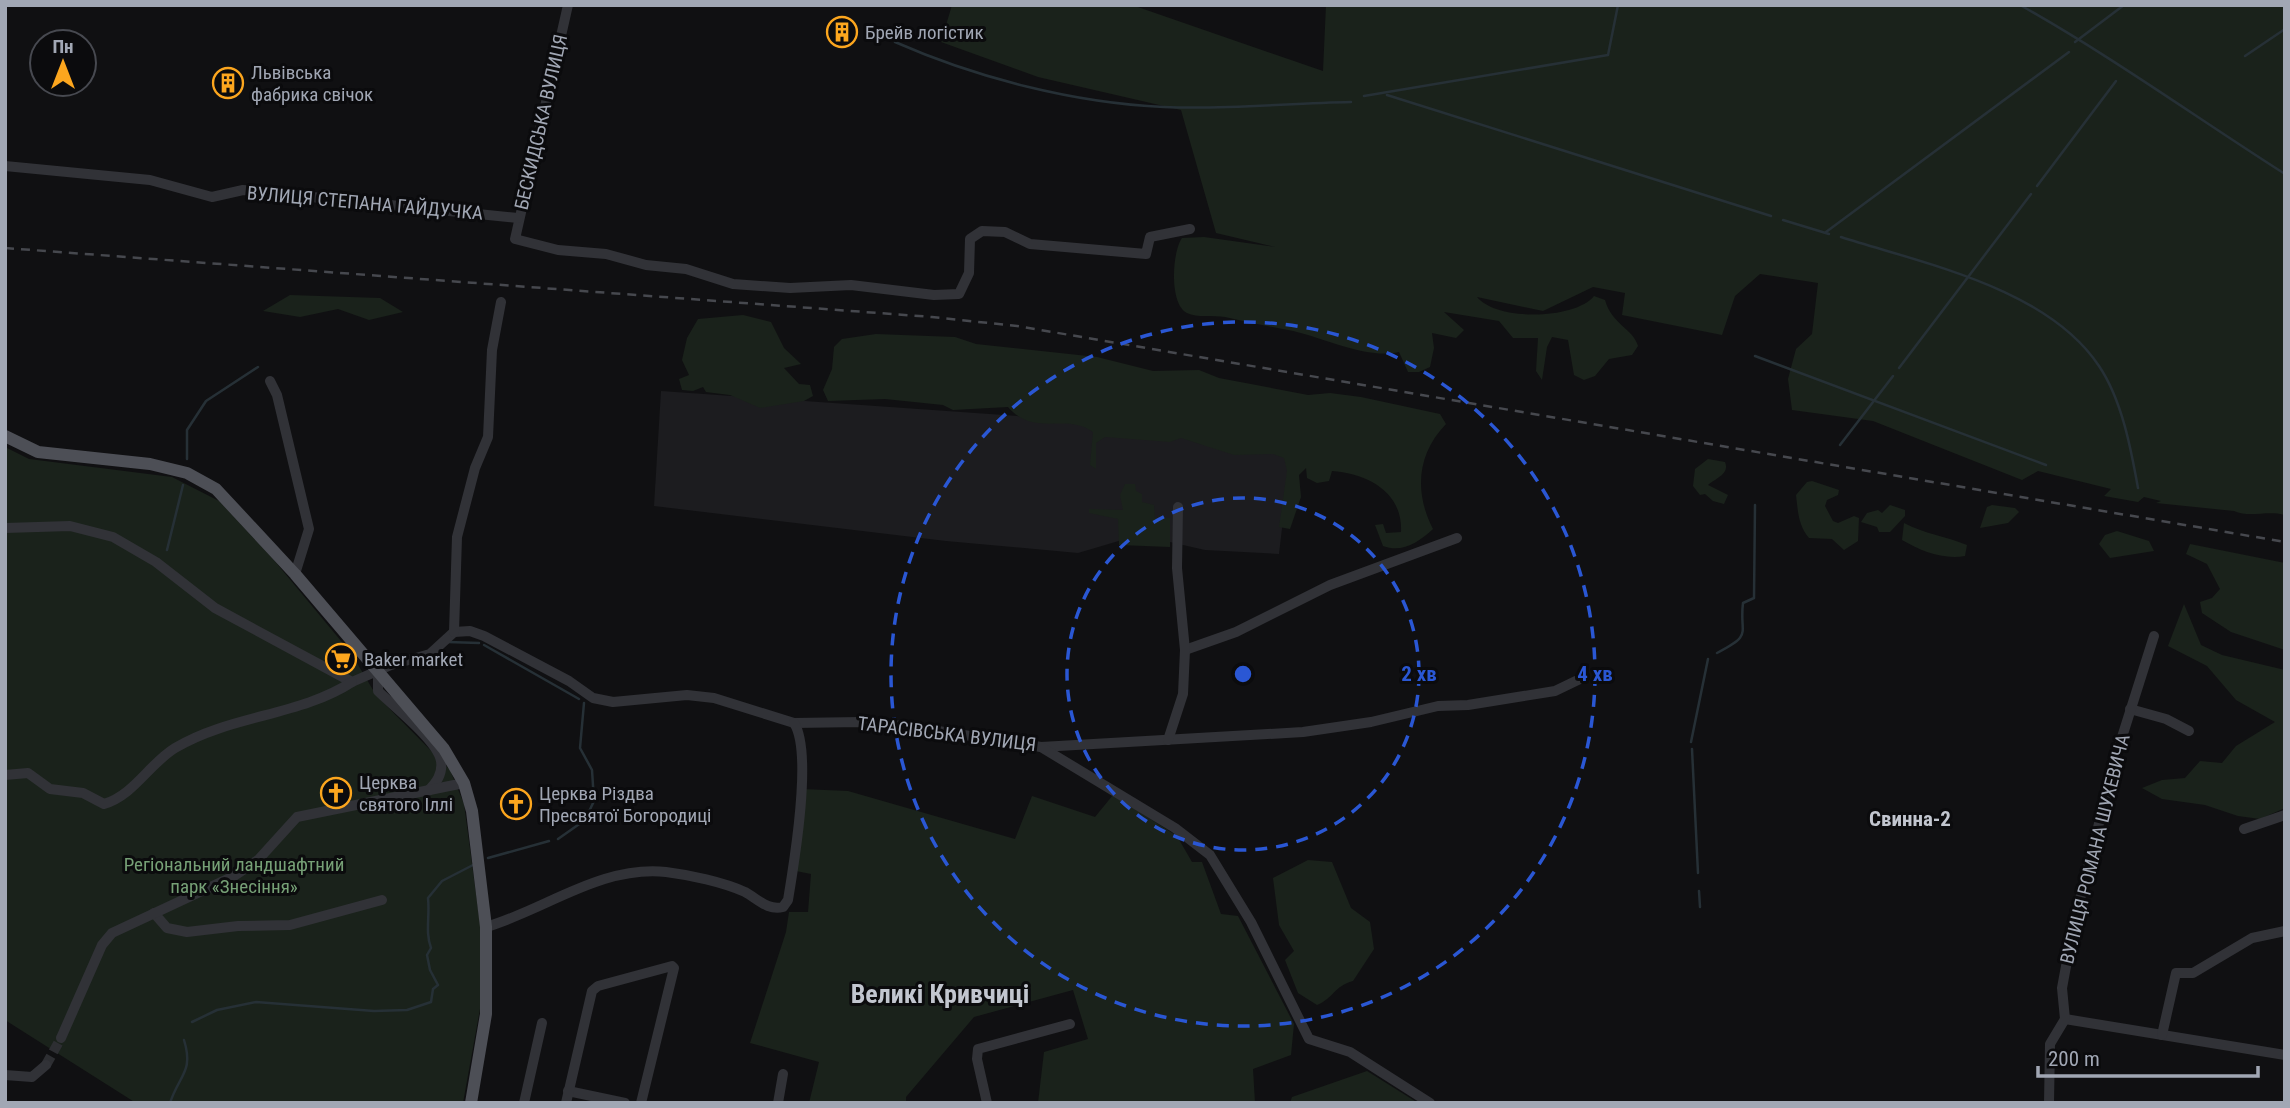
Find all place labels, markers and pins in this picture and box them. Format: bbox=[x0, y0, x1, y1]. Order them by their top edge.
building icon: Брейв логістик bbox=[825, 15, 859, 49]
place label: Брейв логістик bbox=[865, 21, 984, 44]
place label: Львівська фабрика свічок bbox=[251, 61, 373, 106]
building icon: Львівська фабрика свічок bbox=[211, 66, 245, 100]
supermarket icon: Baker market bbox=[324, 642, 358, 676]
place label: Baker market bbox=[364, 648, 463, 671]
centre of rings bbox=[1231, 662, 1255, 686]
place label: Церква святого Іллі bbox=[359, 771, 453, 816]
church icon: Церква святого Іллі bbox=[319, 776, 353, 810]
place label: Церква Різдва Пресвятої Богородиці bbox=[539, 782, 711, 827]
church icon: Церква Різдва Пресвятої Богородиці bbox=[499, 787, 533, 821]

